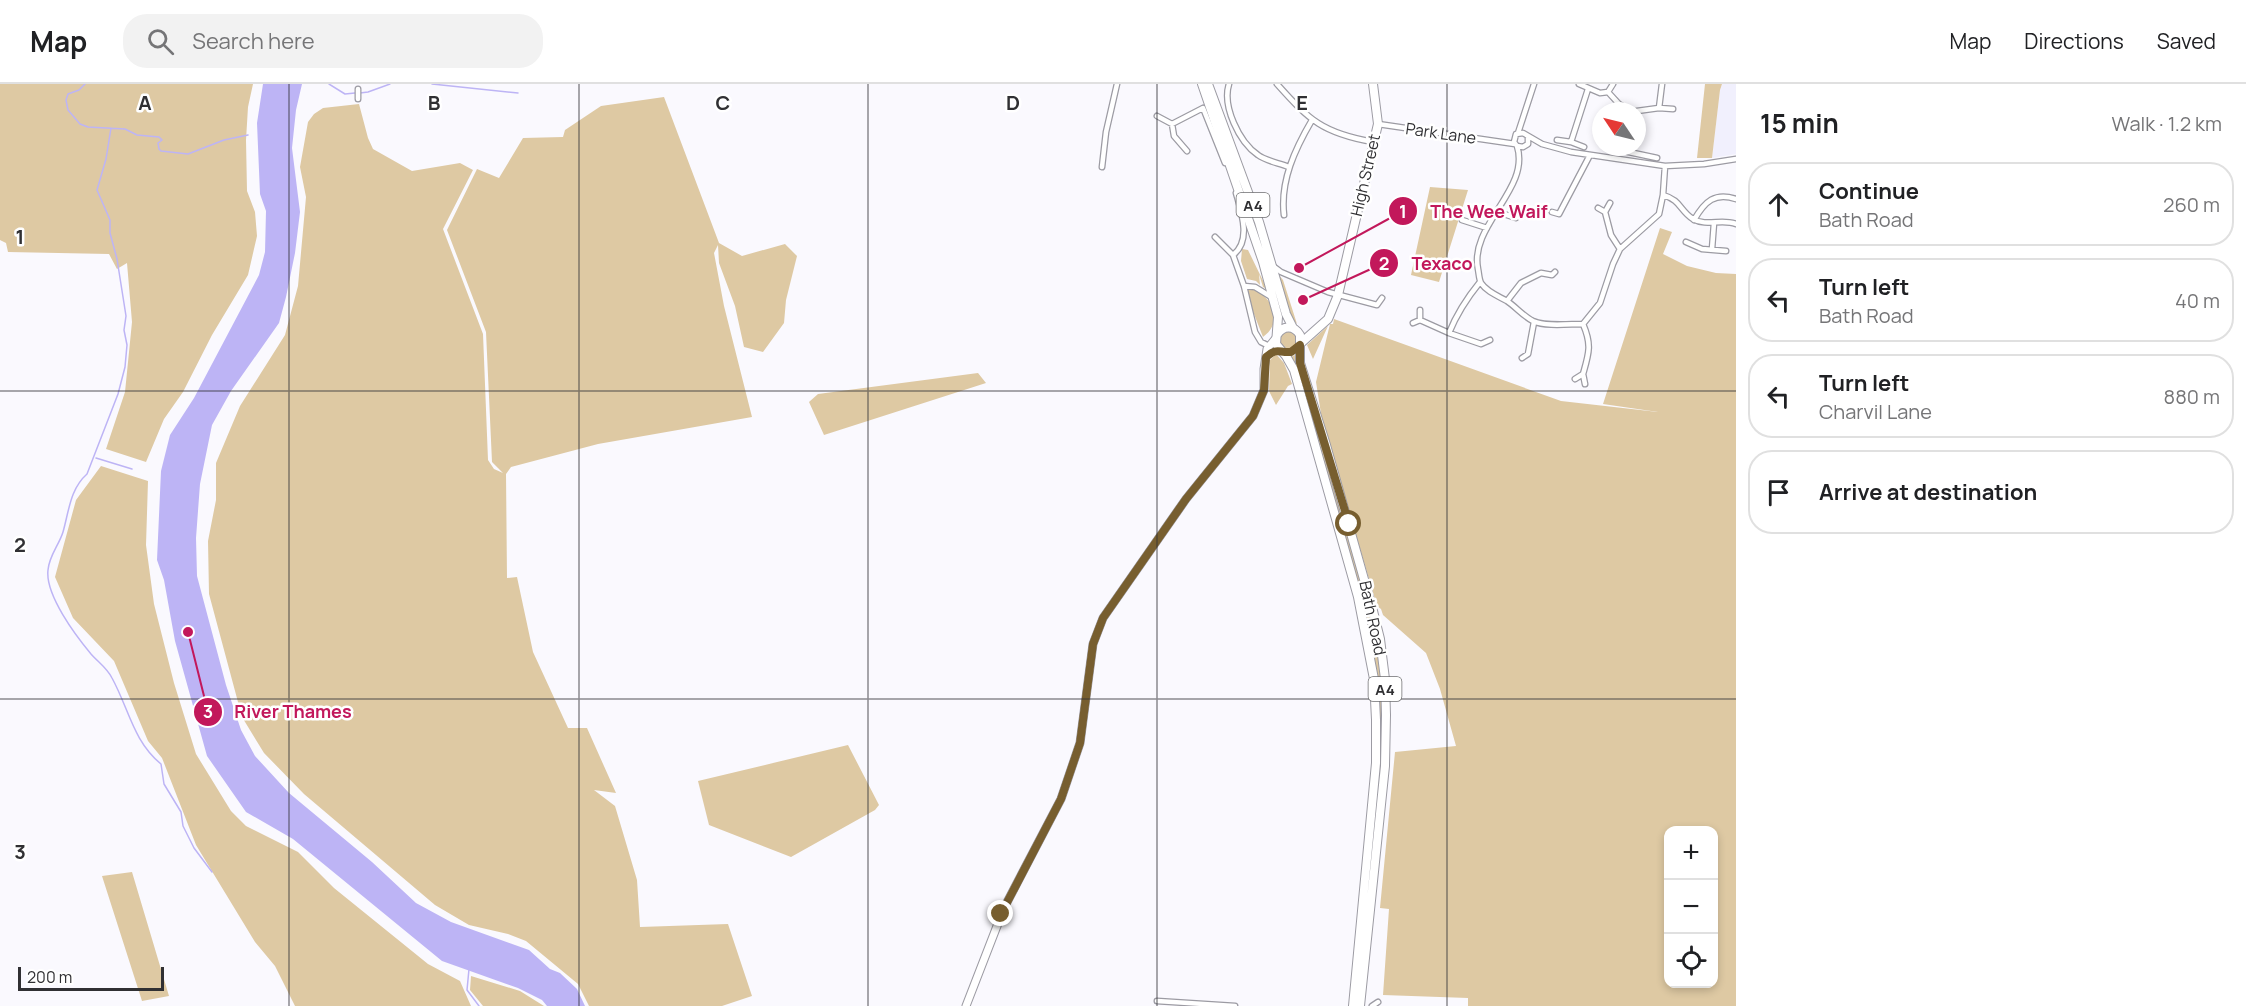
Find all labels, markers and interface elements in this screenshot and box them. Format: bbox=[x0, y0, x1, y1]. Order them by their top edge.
search box bbox=[123, 14, 543, 68]
text: Map bbox=[30, 22, 87, 60]
icon: search bbox=[144, 25, 177, 58]
text: Search here bbox=[192, 26, 315, 56]
text: Map bbox=[1950, 27, 1991, 55]
text: Directions bbox=[2024, 27, 2124, 55]
text: Saved bbox=[2157, 27, 2216, 55]
text: A bbox=[138, 89, 152, 116]
text: B bbox=[428, 89, 441, 116]
text: C bbox=[716, 89, 730, 116]
text: D bbox=[1006, 89, 1020, 116]
text: E bbox=[1296, 89, 1308, 116]
north arrow bbox=[1592, 102, 1646, 156]
text: 15 min bbox=[1760, 105, 1839, 141]
text: Walk · 1.2 km bbox=[2112, 110, 2222, 137]
street label: Park Lane bbox=[1404, 117, 1478, 149]
street label: High Street bbox=[1345, 132, 1385, 218]
text: Continue bbox=[1819, 176, 1919, 206]
icon: ahead bbox=[1762, 188, 1795, 221]
text: 260 m bbox=[2163, 191, 2220, 218]
road number: A4 bbox=[1236, 193, 1270, 217]
callout: The Wee Waif bbox=[1388, 193, 1560, 229]
text: 1 bbox=[1399, 199, 1407, 223]
text: The Wee Waif bbox=[1430, 199, 1548, 223]
text: Bath Road bbox=[1819, 206, 1914, 233]
text: 1 bbox=[16, 223, 24, 250]
callout: Texaco bbox=[1369, 245, 1484, 281]
text: 2 bbox=[1379, 251, 1389, 275]
text: Texaco bbox=[1411, 251, 1473, 275]
text: Turn left bbox=[1819, 272, 1909, 302]
icon: left bbox=[1762, 284, 1795, 317]
text: 40 m bbox=[2175, 287, 2220, 314]
text: Bath Road bbox=[1819, 302, 1914, 329]
text: Turn left bbox=[1819, 368, 1909, 398]
icon: left bbox=[1762, 380, 1795, 413]
text: 880 m bbox=[2164, 383, 2220, 410]
text: Charvil Lane bbox=[1819, 398, 1932, 425]
icon: arrive bbox=[1762, 476, 1795, 509]
text: Arrive at destination bbox=[1819, 477, 2037, 507]
route start bbox=[1335, 510, 1361, 536]
text: 2 bbox=[14, 531, 26, 558]
street label: Bath Road bbox=[1354, 579, 1392, 657]
road number: A4 bbox=[1368, 677, 1402, 701]
callout: River Thames bbox=[193, 694, 364, 730]
text: 3 bbox=[203, 699, 213, 723]
text: River Thames bbox=[234, 699, 352, 723]
map controls bbox=[1664, 826, 1718, 988]
button: + bbox=[1664, 826, 1718, 880]
text: 3 bbox=[14, 838, 26, 865]
button: − bbox=[1664, 880, 1718, 934]
route end bbox=[987, 900, 1013, 926]
button: locate bbox=[1664, 934, 1718, 988]
scale bar bbox=[18, 964, 164, 992]
text: 200 m bbox=[27, 966, 72, 988]

